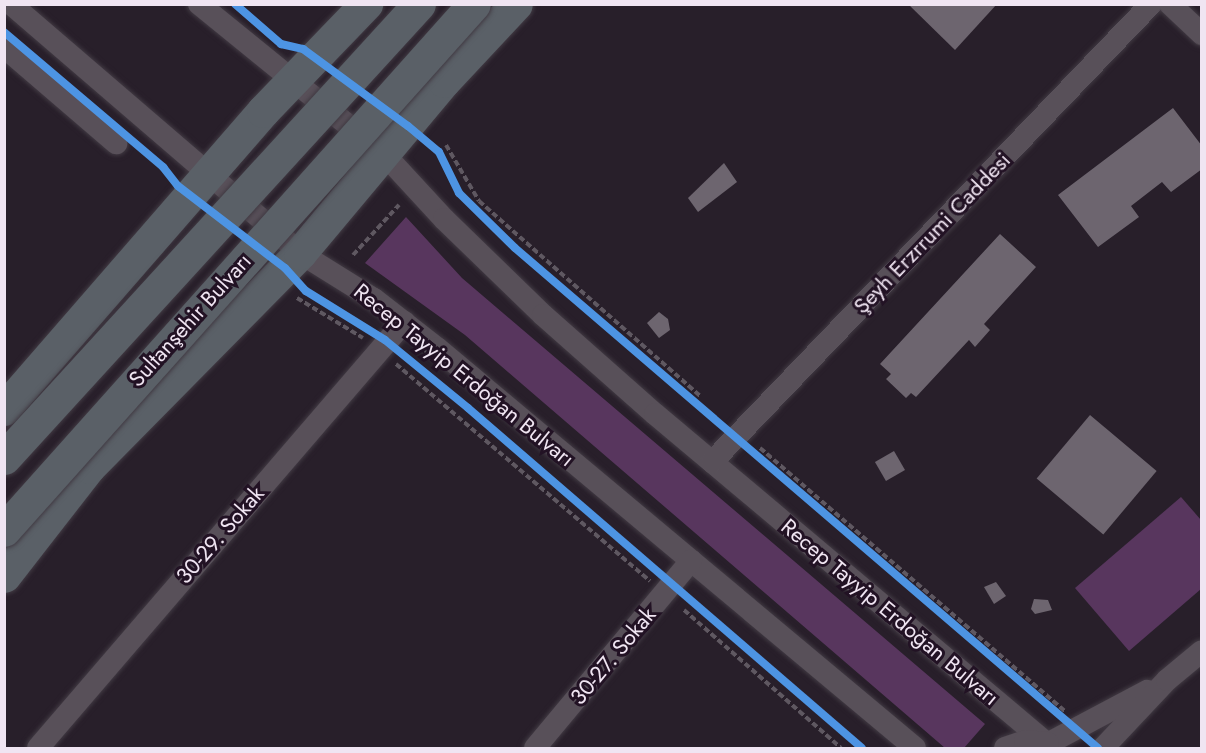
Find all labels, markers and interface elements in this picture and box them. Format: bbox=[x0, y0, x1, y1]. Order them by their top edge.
street label: Şeyh Erzrrumi Caddesi bbox=[848, 147, 1016, 319]
street label: Sultanşehir Bulvarı bbox=[123, 248, 257, 392]
street label: Recep Tayyip Erdoğan Bulvarı bbox=[348, 278, 580, 472]
street label: 30-29. Sokak bbox=[170, 481, 270, 589]
street label: Recep Tayyip Erdoğan Bulvarı bbox=[776, 513, 1004, 711]
street label: 30-27. Sokak bbox=[565, 602, 661, 710]

